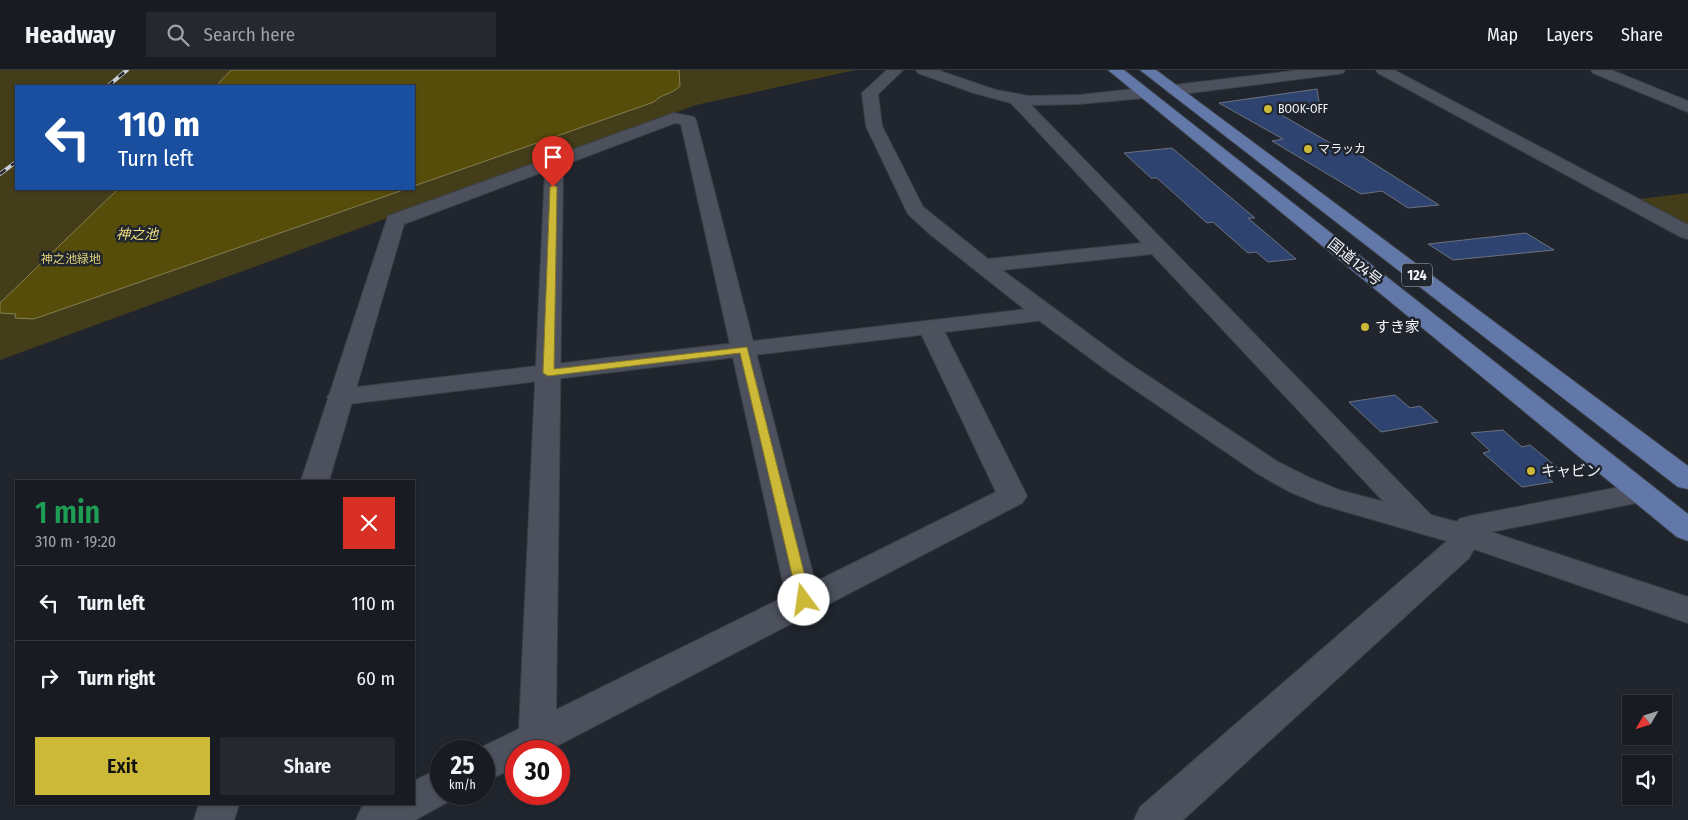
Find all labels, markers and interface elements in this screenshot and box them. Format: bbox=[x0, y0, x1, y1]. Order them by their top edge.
search box bbox=[146, 12, 496, 57]
text: Headway bbox=[25, 21, 116, 49]
icon: search bbox=[164, 21, 192, 49]
text: Search here bbox=[204, 23, 295, 46]
text: Map bbox=[1487, 24, 1518, 46]
text: Layers bbox=[1546, 24, 1593, 46]
text: Share bbox=[1621, 24, 1663, 46]
place label: BOOK-OFF bbox=[1278, 102, 1329, 116]
text: 110 m bbox=[118, 103, 200, 145]
marker: BOOK-OFF bbox=[1262, 103, 1274, 115]
icon: left bbox=[35, 105, 100, 170]
pin bbox=[532, 136, 574, 187]
place label: マラッカ bbox=[1318, 142, 1366, 156]
icon: arrive bbox=[539, 143, 567, 171]
marker: マラッカ bbox=[1302, 143, 1314, 155]
text: Turn left bbox=[118, 145, 194, 172]
water label: 神之池 bbox=[116, 226, 160, 243]
street label: 国道124号 bbox=[1324, 235, 1386, 289]
park label: 神之池緑地 bbox=[41, 252, 101, 266]
road number: 124 bbox=[1402, 264, 1432, 286]
place label: すき家 bbox=[1375, 318, 1420, 336]
marker: すき家 bbox=[1359, 321, 1371, 333]
place label: キャビン bbox=[1541, 462, 1601, 480]
marker: キャビン bbox=[1525, 465, 1537, 477]
text: 1 min bbox=[35, 495, 100, 531]
button: close bbox=[343, 497, 395, 549]
text: 310 m · 19:20 bbox=[35, 532, 116, 551]
position arrow bbox=[777, 573, 829, 625]
icon: left bbox=[35, 589, 63, 617]
text: Turn left bbox=[78, 592, 145, 615]
text: 110 m bbox=[351, 592, 395, 615]
icon: right bbox=[35, 664, 63, 692]
text: Turn right bbox=[78, 667, 155, 690]
text: 60 m bbox=[357, 667, 395, 690]
north arrow bbox=[1622, 695, 1672, 745]
map controls bbox=[1622, 695, 1672, 805]
button: Exit bbox=[35, 737, 210, 795]
button: Share bbox=[220, 737, 395, 795]
speed limit sign: 30 bbox=[505, 740, 570, 805]
text: 25 bbox=[451, 751, 474, 781]
button: sound bbox=[1622, 755, 1672, 805]
text: km/h bbox=[449, 778, 476, 792]

